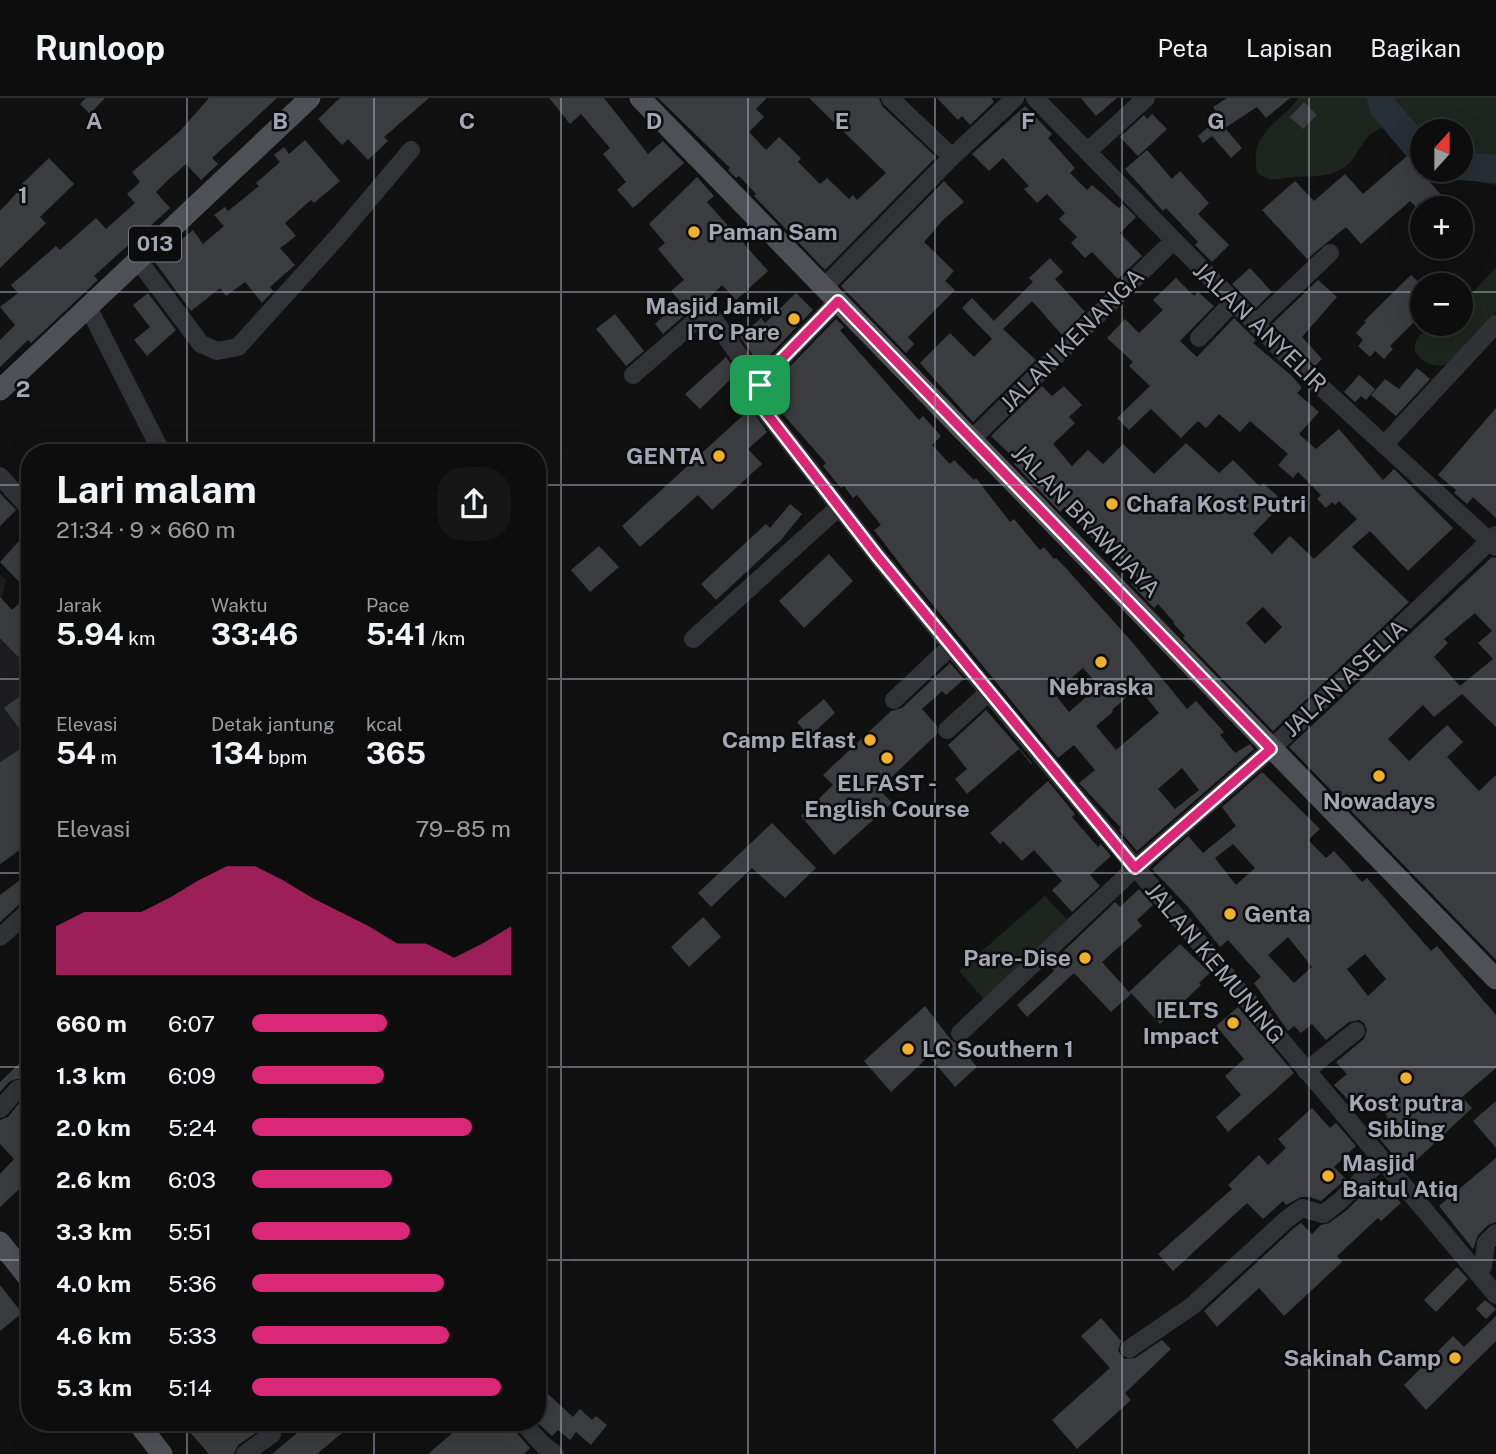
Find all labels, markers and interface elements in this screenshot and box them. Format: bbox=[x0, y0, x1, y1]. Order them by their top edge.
text: Runloop bbox=[35, 29, 165, 67]
text: Peta bbox=[1157, 34, 1208, 62]
text: Lapisan bbox=[1246, 34, 1332, 62]
text: Bagikan bbox=[1370, 34, 1461, 62]
text: A bbox=[86, 107, 103, 134]
text: B bbox=[272, 107, 288, 134]
text: C bbox=[459, 107, 475, 134]
text: D bbox=[646, 107, 662, 134]
text: E bbox=[835, 107, 849, 134]
text: F bbox=[1021, 107, 1035, 134]
text: G bbox=[1207, 107, 1225, 134]
north arrow bbox=[1410, 119, 1474, 182]
map controls bbox=[1410, 119, 1473, 336]
text: 1 bbox=[18, 181, 28, 208]
button: + bbox=[1410, 196, 1473, 259]
place label: Paman Sam bbox=[708, 218, 837, 245]
marker: Paman Sam bbox=[686, 224, 702, 240]
road number: 013 bbox=[129, 226, 181, 262]
street label: JALAN ANYELIR bbox=[1188, 256, 1333, 397]
street label: JALAN KENANGA bbox=[994, 262, 1149, 417]
button: − bbox=[1410, 273, 1473, 336]
place label: Masjid Jamil ITC Pare bbox=[645, 292, 780, 345]
marker: Masjid Jamil ITC Pare bbox=[786, 311, 802, 327]
pin bbox=[730, 355, 790, 415]
icon: arrive bbox=[741, 366, 779, 404]
text: 2 bbox=[16, 375, 30, 402]
street label: JALAN BRAWIJAYA bbox=[1007, 439, 1166, 603]
place label: GENTA bbox=[626, 442, 705, 469]
marker: GENTA bbox=[711, 448, 727, 464]
text: Lari malam bbox=[56, 467, 257, 512]
button: share bbox=[437, 467, 511, 541]
place label: Chafa Kost Putri bbox=[1126, 490, 1306, 517]
marker: Chafa Kost Putri bbox=[1104, 496, 1120, 512]
text: 21:34 · 9 × 660 m bbox=[56, 516, 235, 543]
text: Jarak bbox=[56, 594, 102, 616]
text: Waktu bbox=[211, 594, 268, 616]
text: Pace bbox=[366, 594, 409, 616]
street label: JALAN ASELIA bbox=[1277, 613, 1412, 742]
text: 5.94 bbox=[56, 616, 124, 652]
text: 33:46 bbox=[211, 616, 298, 652]
text: 5:41 bbox=[366, 616, 427, 652]
text: km bbox=[124, 627, 155, 649]
text: /km bbox=[427, 627, 465, 649]
marker: Nebraska bbox=[1093, 654, 1109, 670]
place label: Nebraska bbox=[1048, 673, 1154, 700]
text: Elevasi bbox=[56, 713, 117, 735]
text: Detak jantung bbox=[211, 713, 335, 735]
text: kcal bbox=[366, 713, 403, 735]
place label: Camp Elfast bbox=[722, 726, 856, 753]
marker: Camp Elfast bbox=[862, 732, 878, 748]
text: 54 bbox=[56, 735, 96, 771]
text: 134 bbox=[211, 735, 263, 771]
text: 365 bbox=[366, 735, 426, 771]
text: m bbox=[96, 746, 117, 768]
text: bpm bbox=[263, 746, 307, 768]
marker: ELFAST - English Course bbox=[879, 750, 895, 766]
marker: Nowadays bbox=[1371, 768, 1387, 784]
place label: ELFAST - English Course bbox=[804, 769, 970, 822]
place label: Nowadays bbox=[1323, 787, 1435, 814]
text: Elevasi bbox=[56, 815, 130, 842]
text: 79–85 m bbox=[415, 815, 511, 842]
street label: JALAN KEMUNING bbox=[1140, 877, 1291, 1049]
place label: Genta bbox=[1244, 900, 1311, 927]
marker: Genta bbox=[1222, 906, 1238, 922]
place label: Pare-Dise bbox=[963, 944, 1071, 971]
marker: Pare-Dise bbox=[1077, 950, 1093, 966]
place label: IELTS Impact bbox=[1143, 996, 1219, 1049]
text: 660 m bbox=[56, 1010, 127, 1037]
text: 6:07 bbox=[168, 1010, 215, 1037]
marker: IELTS Impact bbox=[1225, 1015, 1241, 1031]
place label: LC Southern 1 bbox=[922, 1035, 1074, 1062]
marker: LC Southern 1 bbox=[900, 1041, 916, 1057]
text: 1.3 km bbox=[56, 1062, 126, 1089]
text: 6:09 bbox=[168, 1062, 216, 1089]
marker: Kost putra Sibling bbox=[1398, 1070, 1414, 1086]
place label: Kost putra Sibling bbox=[1348, 1089, 1464, 1142]
text: 2.0 km bbox=[56, 1114, 131, 1141]
text: 5:24 bbox=[168, 1114, 217, 1141]
place label: Masjid Baitul Atiq bbox=[1342, 1149, 1458, 1202]
text: 2.6 km bbox=[56, 1166, 131, 1193]
text: 6:03 bbox=[168, 1166, 216, 1193]
marker: Masjid Baitul Atiq bbox=[1320, 1168, 1336, 1184]
text: 3.3 km bbox=[56, 1218, 132, 1245]
text: 5:51 bbox=[168, 1218, 212, 1245]
text: 4.0 km bbox=[56, 1270, 131, 1297]
text: 5:36 bbox=[168, 1270, 217, 1297]
text: 4.6 km bbox=[56, 1322, 132, 1349]
text: 5:33 bbox=[168, 1322, 217, 1349]
place label: Sakinah Camp bbox=[1283, 1344, 1441, 1371]
marker: Sakinah Camp bbox=[1447, 1350, 1463, 1366]
text: 5.3 km bbox=[56, 1374, 132, 1401]
text: 5:14 bbox=[168, 1374, 212, 1401]

